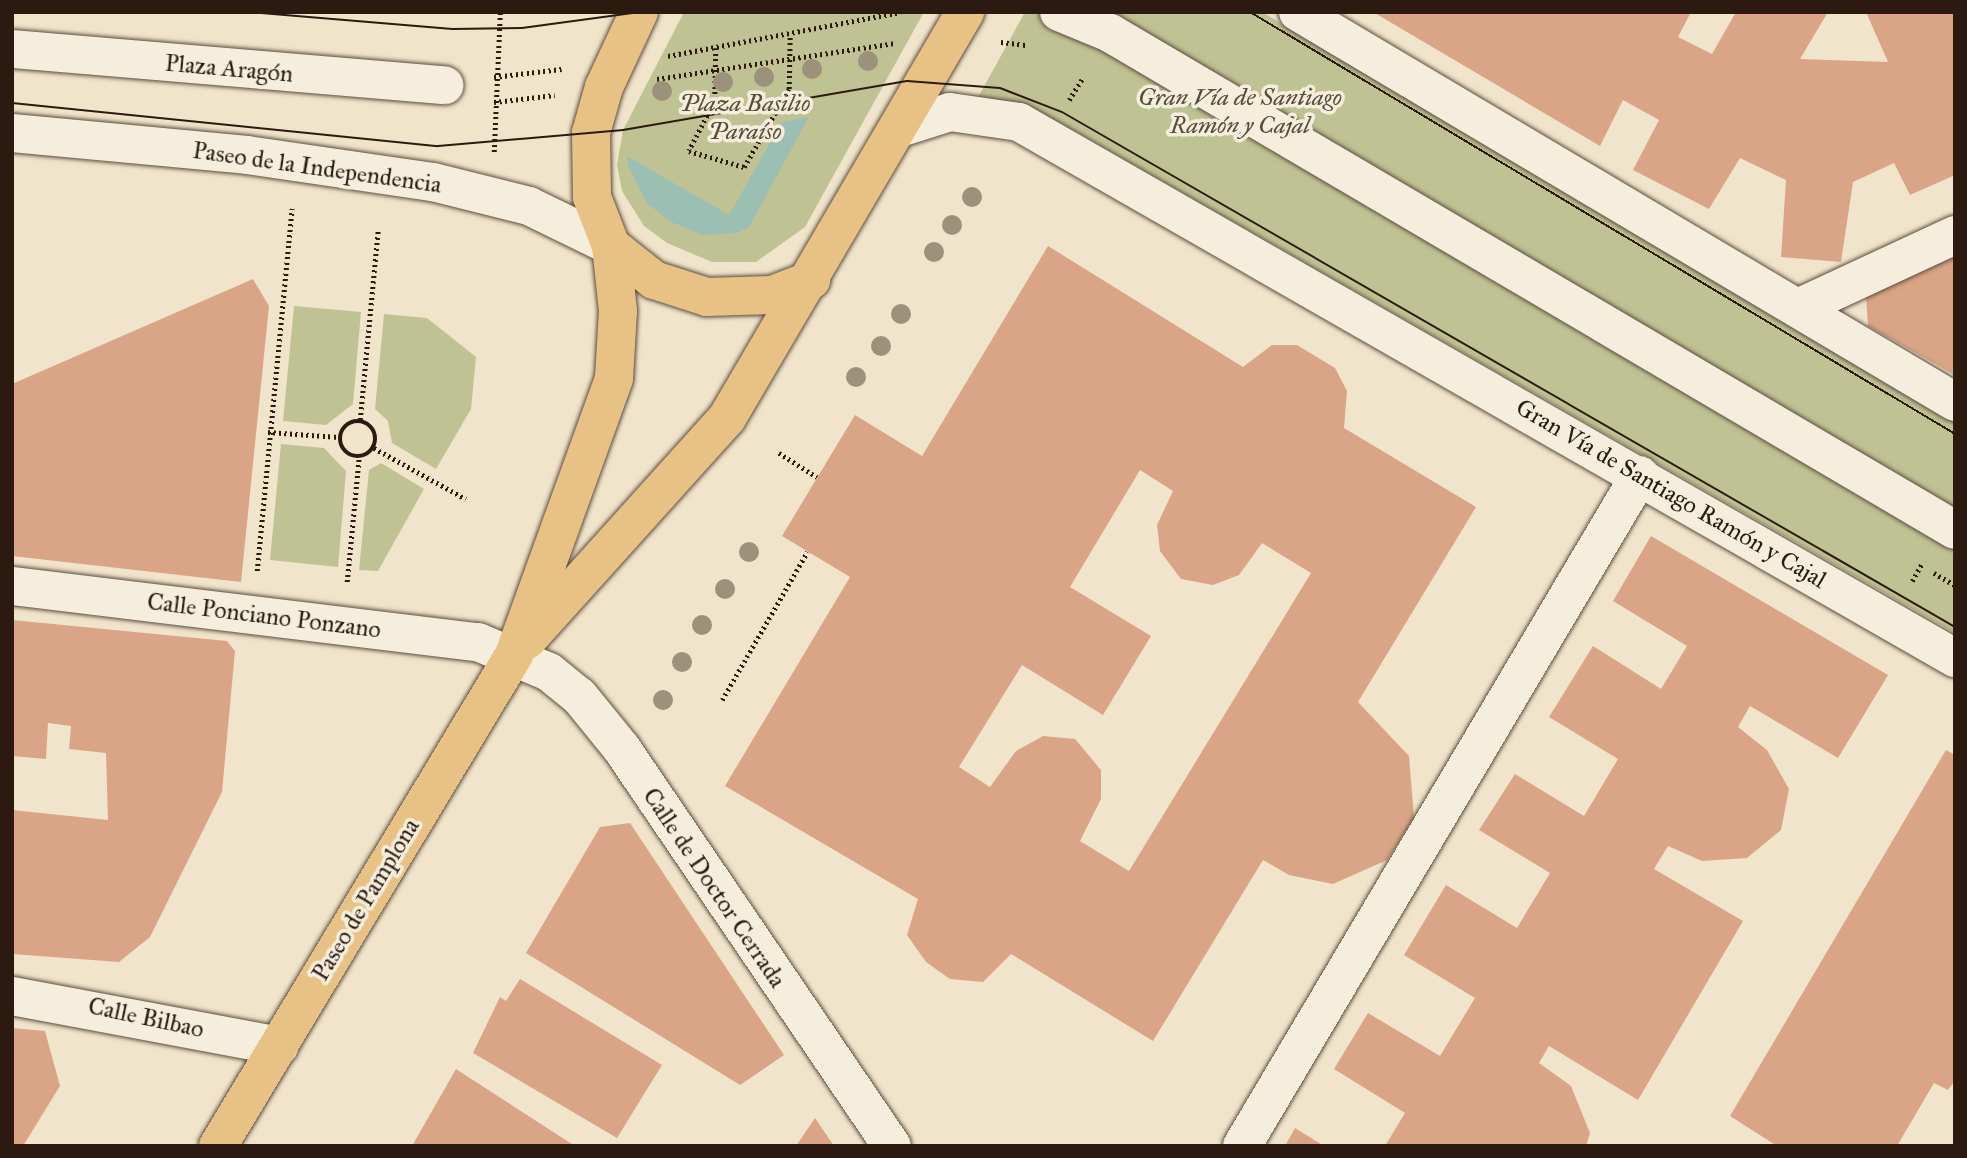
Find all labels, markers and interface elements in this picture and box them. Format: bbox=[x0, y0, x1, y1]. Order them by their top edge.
street label: Plaza Aragón bbox=[164, 49, 294, 89]
park label: Gran Vía de Santiago Ramón y Cajal bbox=[1138, 84, 1342, 140]
park label: Plaza Basilio Paraíso bbox=[680, 90, 810, 146]
street label: Paseo de la Independencia bbox=[191, 136, 443, 200]
street label: Gran Vía de Santiago Ramón y Cajal bbox=[1511, 393, 1831, 595]
street label: Calle Ponciano Ponzano bbox=[146, 587, 382, 645]
street label: Calle de Doctor Cerrada bbox=[636, 783, 792, 993]
street label: Paseo de Pamplona bbox=[306, 814, 426, 986]
street label: Calle Bilbao bbox=[86, 992, 206, 1044]

